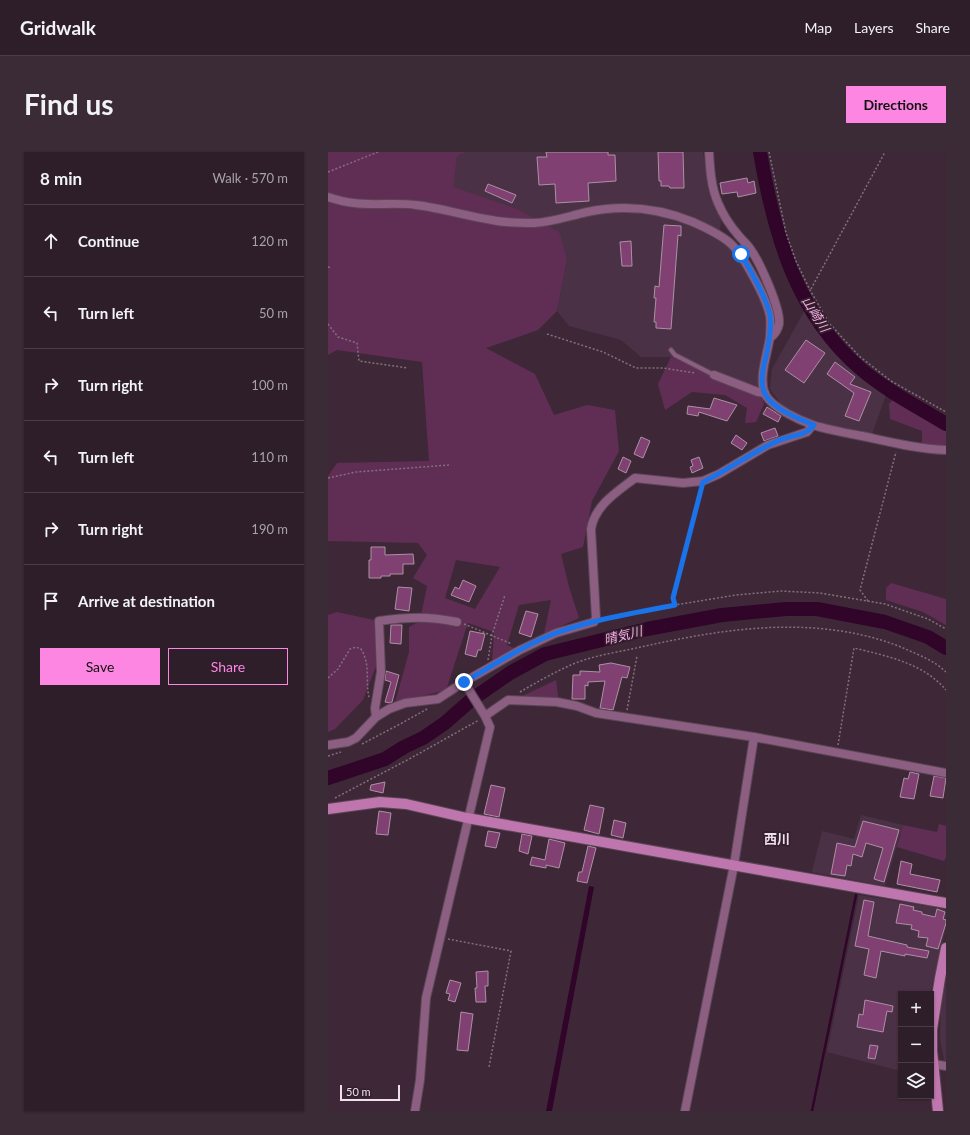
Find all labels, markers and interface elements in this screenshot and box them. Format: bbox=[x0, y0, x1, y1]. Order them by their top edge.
text: Gridwalk bbox=[20, 16, 96, 39]
text: Map bbox=[804, 19, 832, 36]
text: Layers bbox=[854, 19, 894, 36]
text: Share bbox=[916, 19, 950, 36]
button: Directions bbox=[846, 86, 946, 123]
text: Find us bbox=[24, 87, 114, 121]
text: 8 min bbox=[40, 168, 82, 189]
text: Walk · 570 m bbox=[212, 170, 288, 186]
icon: ahead bbox=[40, 230, 62, 252]
text: Continue bbox=[78, 232, 139, 250]
text: 120 m bbox=[251, 233, 288, 249]
route start bbox=[732, 245, 750, 263]
water label: 山崎川 bbox=[799, 293, 834, 336]
icon: left bbox=[40, 302, 62, 324]
text: Turn left bbox=[78, 304, 134, 322]
text: 50 m bbox=[259, 305, 288, 321]
icon: right bbox=[40, 374, 62, 396]
text: Turn right bbox=[78, 376, 143, 394]
text: 100 m bbox=[251, 377, 288, 393]
icon: left bbox=[40, 446, 62, 468]
text: Turn left bbox=[78, 448, 134, 466]
text: 110 m bbox=[251, 449, 288, 465]
icon: right bbox=[40, 518, 62, 540]
text: Turn right bbox=[78, 520, 143, 538]
text: 190 m bbox=[251, 521, 288, 537]
icon: arrive bbox=[40, 590, 62, 612]
text: Arrive at destination bbox=[78, 592, 215, 610]
water label: 晴気川 bbox=[602, 622, 646, 647]
button: Save bbox=[40, 648, 160, 685]
button: Share bbox=[168, 648, 288, 685]
route end bbox=[455, 673, 473, 691]
district label: 西川 bbox=[764, 831, 790, 847]
map controls bbox=[898, 991, 934, 1099]
button: + bbox=[898, 991, 934, 1027]
button: − bbox=[898, 1027, 934, 1063]
button: layers bbox=[898, 1063, 934, 1099]
scale bar bbox=[340, 1083, 400, 1102]
text: 50 m bbox=[346, 1085, 371, 1098]

